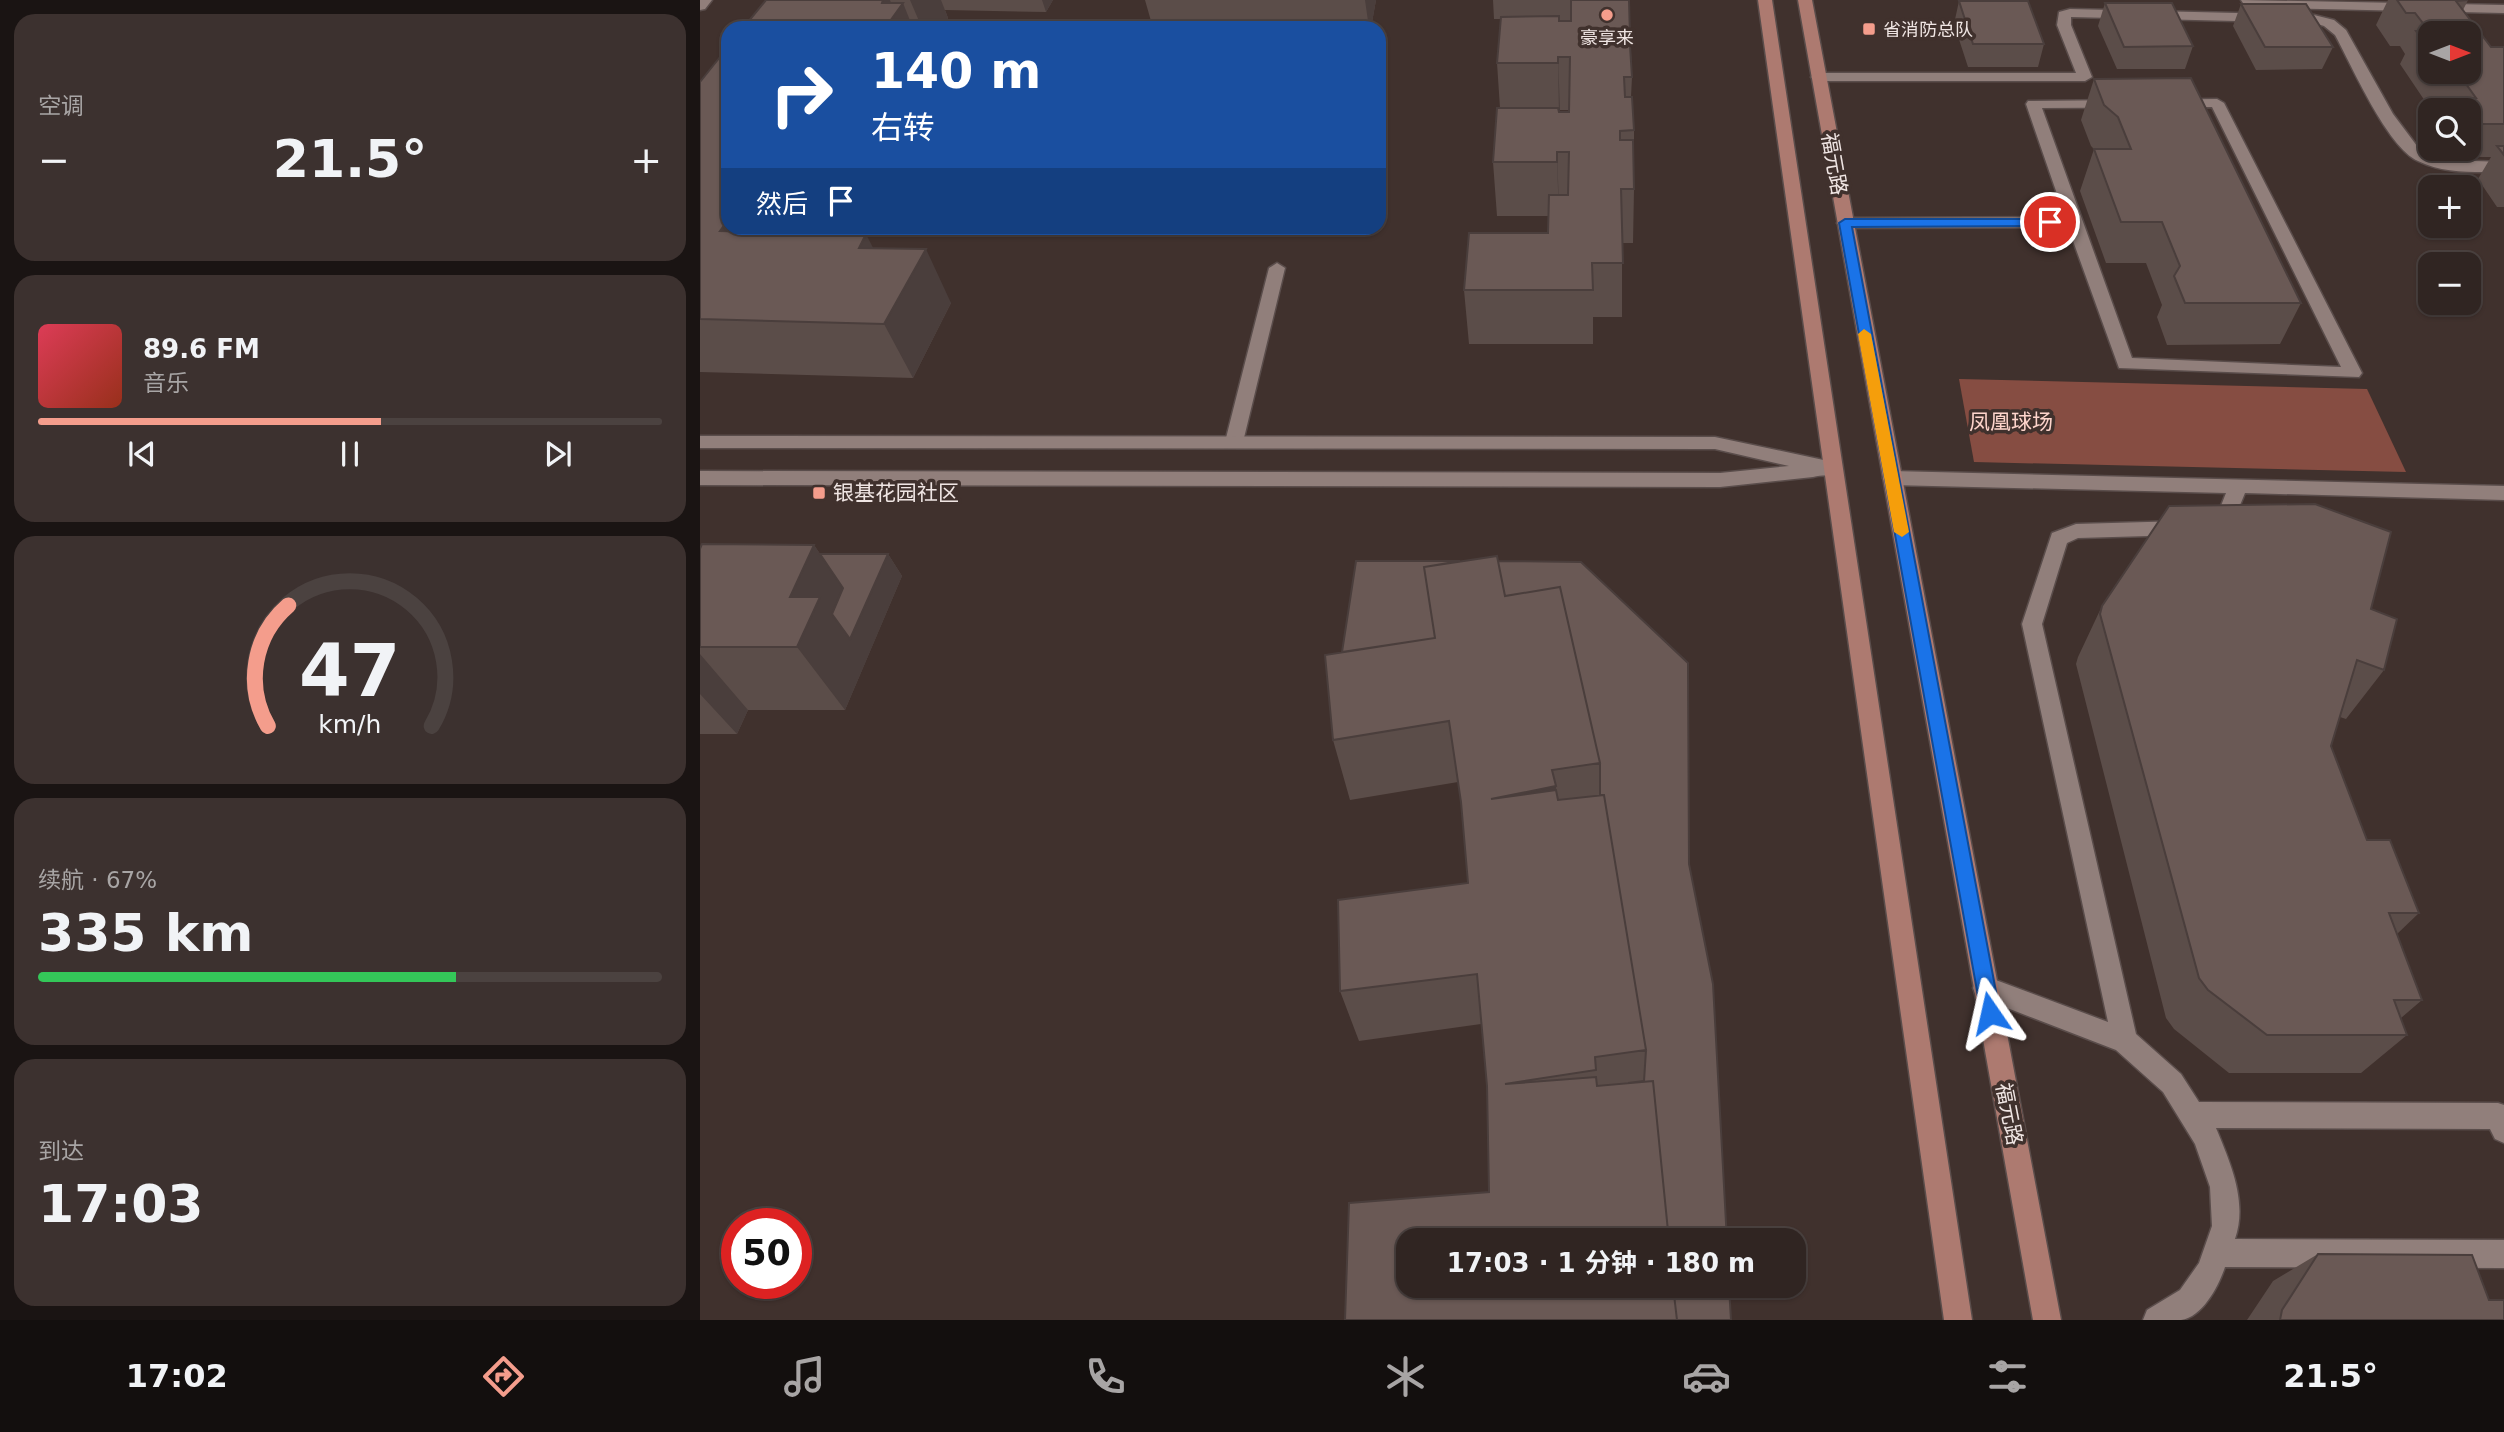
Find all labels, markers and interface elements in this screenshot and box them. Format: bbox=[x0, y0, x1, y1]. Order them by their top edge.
marker: 豪享来 bbox=[1599, 7, 1615, 23]
place label: 省消防总队 bbox=[1883, 19, 1973, 40]
marker: 省消防总队 bbox=[1861, 21, 1877, 37]
north arrow bbox=[2418, 21, 2482, 84]
map controls bbox=[2418, 21, 2481, 315]
place label: 豪享来 bbox=[1580, 27, 1634, 48]
text: 140 m bbox=[871, 43, 1041, 100]
icon: right bbox=[756, 49, 847, 140]
text: 空调 bbox=[38, 93, 84, 119]
button: search bbox=[2418, 98, 2481, 161]
text: 右转 bbox=[871, 109, 935, 147]
text: 21.5° bbox=[273, 129, 427, 189]
street label: 福元路 bbox=[1817, 131, 1851, 197]
text: − bbox=[38, 138, 70, 182]
text: + bbox=[630, 138, 662, 182]
button: + bbox=[2418, 175, 2481, 238]
icon: arrive bbox=[822, 182, 860, 220]
text: 然后 bbox=[756, 189, 808, 219]
pin bbox=[2020, 192, 2080, 252]
icon: arrive bbox=[2031, 203, 2069, 241]
button: − bbox=[2418, 252, 2481, 315]
text: 89.6 FM bbox=[143, 334, 260, 364]
text: 音乐 bbox=[143, 370, 189, 396]
park label: 凤凰球场 bbox=[1969, 410, 2053, 434]
icon: previous bbox=[123, 435, 161, 473]
icon: pause bbox=[331, 435, 369, 473]
icon: next bbox=[539, 435, 577, 473]
place label: 银基花园社区 bbox=[833, 481, 959, 505]
marker: 银基花园社区 bbox=[811, 485, 827, 501]
text: 47 bbox=[299, 628, 401, 713]
text: km/h bbox=[318, 710, 382, 739]
text: 续航 · 67% bbox=[38, 867, 157, 893]
text: 335 km bbox=[38, 903, 253, 963]
position arrow bbox=[1953, 976, 2027, 1050]
street label: 福元路 bbox=[1991, 1081, 2027, 1147]
text: 到达 bbox=[38, 1138, 84, 1164]
text: 17:03 bbox=[38, 1174, 204, 1234]
speed limit sign: 50 bbox=[721, 1208, 812, 1299]
text: 17:03 · 1 分钟 · 180 m bbox=[1447, 1248, 1755, 1278]
icon: directions bbox=[479, 1352, 528, 1401]
icon: music bbox=[780, 1352, 829, 1401]
icon: phone bbox=[1081, 1352, 1130, 1401]
icon: climate bbox=[1381, 1352, 1430, 1401]
icon: car bbox=[1682, 1352, 1731, 1401]
icon: filters bbox=[1983, 1352, 2032, 1401]
text: 17:02 bbox=[126, 1357, 228, 1395]
text: 21.5° bbox=[2283, 1357, 2378, 1395]

